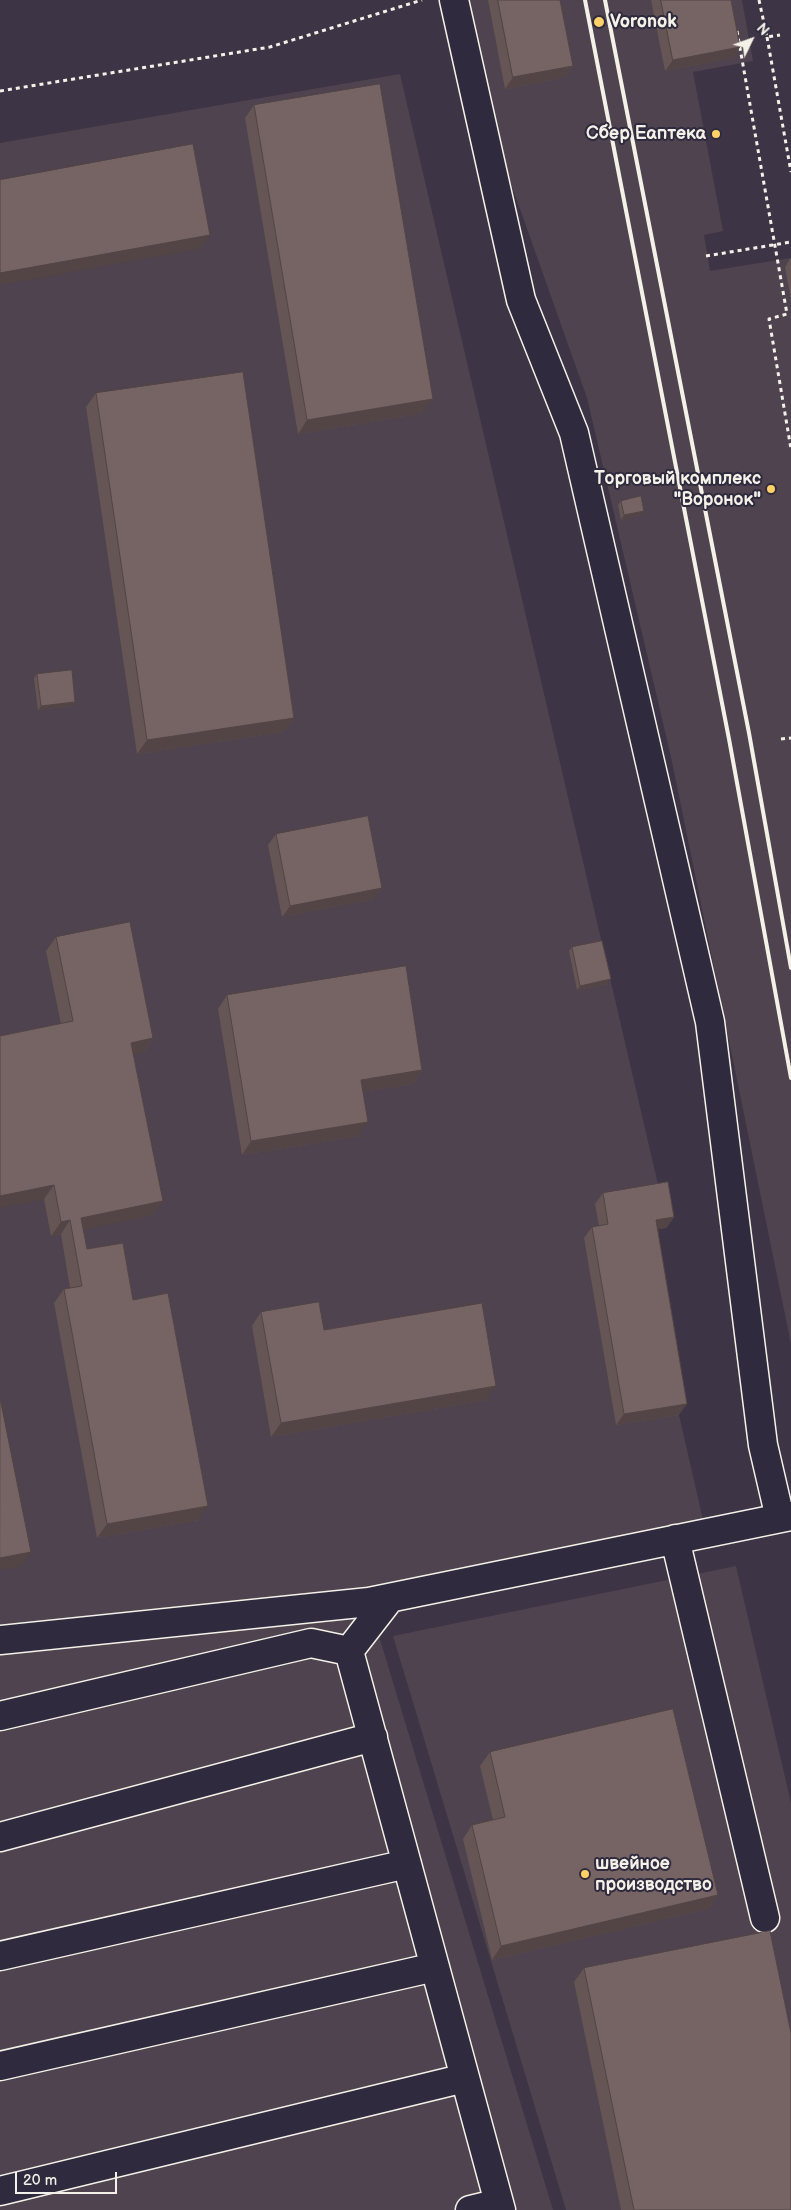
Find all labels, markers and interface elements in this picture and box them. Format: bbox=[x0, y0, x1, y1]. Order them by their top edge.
place label: Voronok bbox=[610, 11, 677, 33]
marker: Voronok bbox=[592, 15, 606, 29]
north arrow bbox=[726, 15, 776, 65]
text: N bbox=[753, 20, 772, 39]
place label: Сбер Еаптека bbox=[586, 123, 706, 145]
marker: Сбер Еаптека bbox=[710, 128, 722, 140]
place label: Торговый комплекс "Воронок" bbox=[594, 468, 761, 510]
marker: Торговый комплекс "Воронок" bbox=[765, 483, 777, 495]
place label: швейное производство bbox=[595, 1853, 712, 1896]
marker: швейное производство bbox=[579, 1868, 591, 1880]
scale bar bbox=[18, 2162, 120, 2194]
text: 20 m bbox=[23, 2171, 57, 2190]

